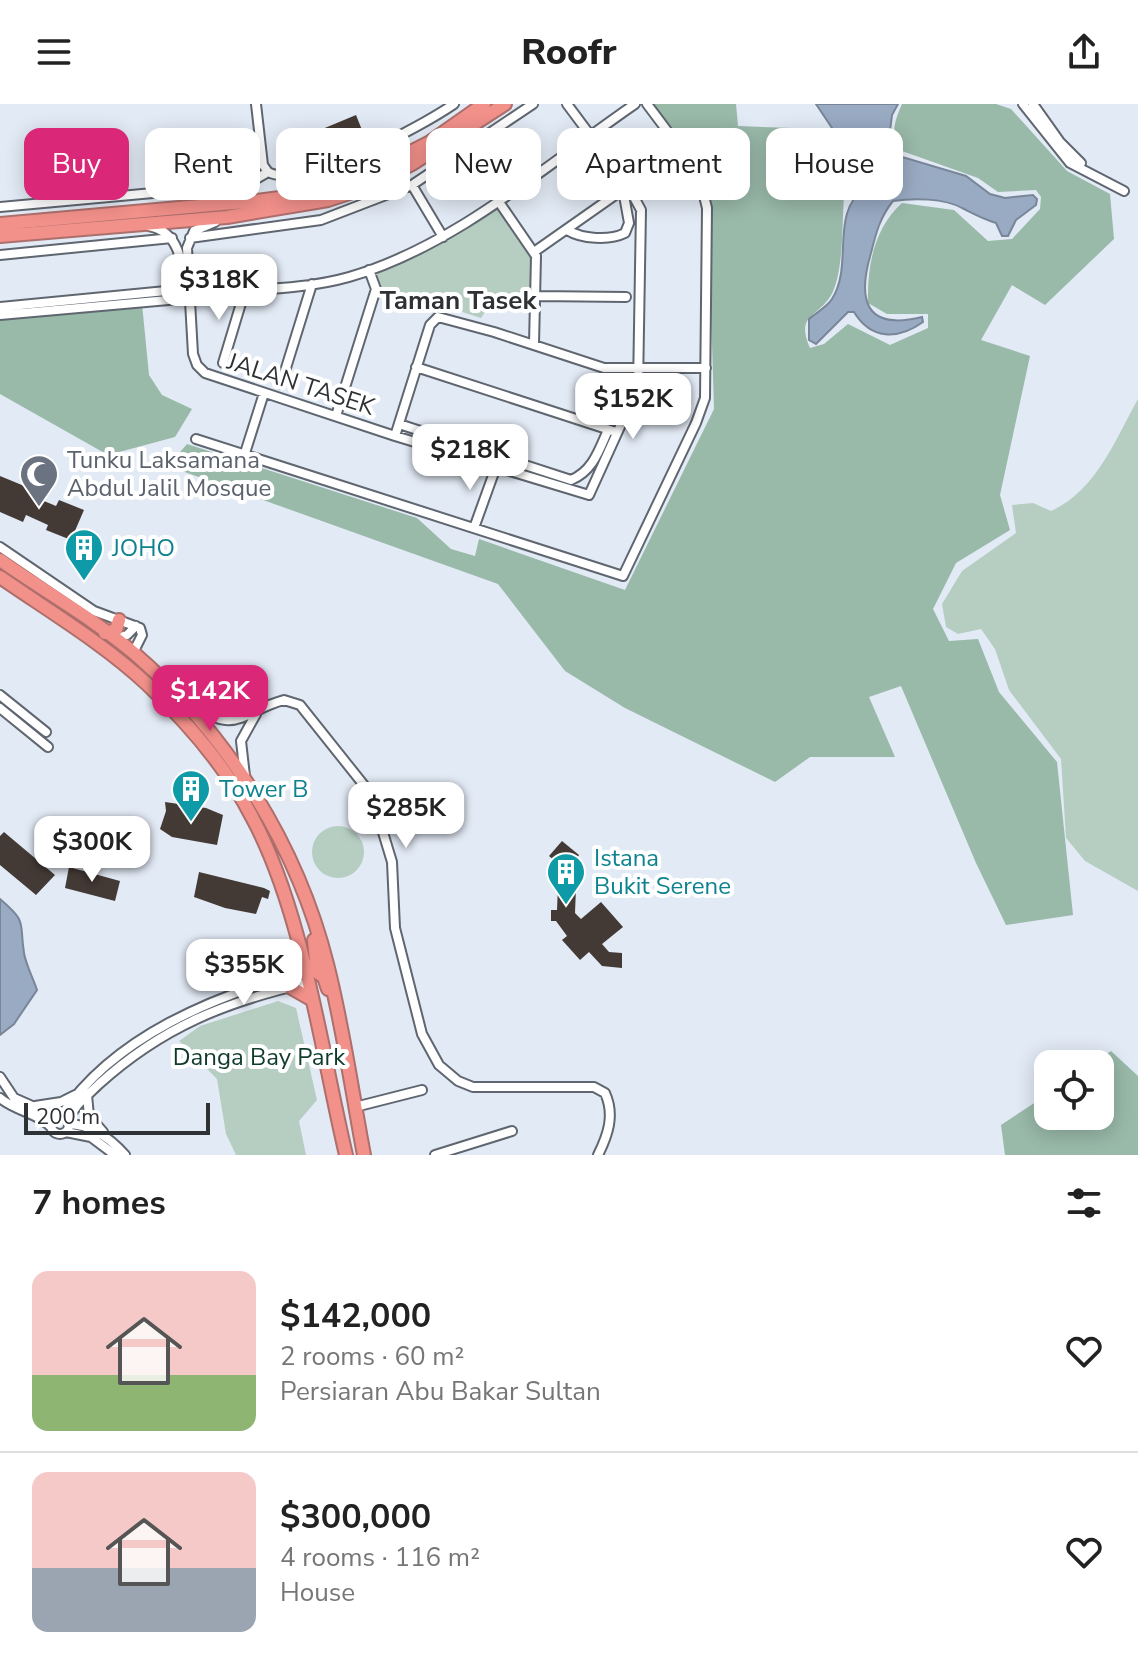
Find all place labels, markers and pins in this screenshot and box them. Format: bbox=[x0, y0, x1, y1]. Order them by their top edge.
pin: $318K bbox=[163, 254, 275, 322]
pin: $152K bbox=[577, 373, 689, 441]
pin: $218K bbox=[414, 424, 526, 492]
place label: Tunku Laksamana Abdul Jalil Mosque bbox=[67, 444, 271, 504]
mosque icon: Tunku Laksamana Abdul Jalil Mosque bbox=[18, 453, 60, 508]
building icon: JOHO bbox=[63, 527, 105, 582]
place label: JOHO bbox=[111, 532, 175, 564]
pin: $142K bbox=[154, 665, 266, 733]
building icon: Tower B bbox=[170, 768, 212, 823]
place label: Tower B bbox=[219, 773, 309, 805]
pin: $285K bbox=[350, 782, 462, 850]
pin: $300K bbox=[36, 816, 148, 884]
place label: Istana Bukit Serene bbox=[594, 842, 731, 902]
building icon: Istana Bukit Serene bbox=[545, 851, 587, 906]
pin: $355K bbox=[188, 939, 300, 1007]

